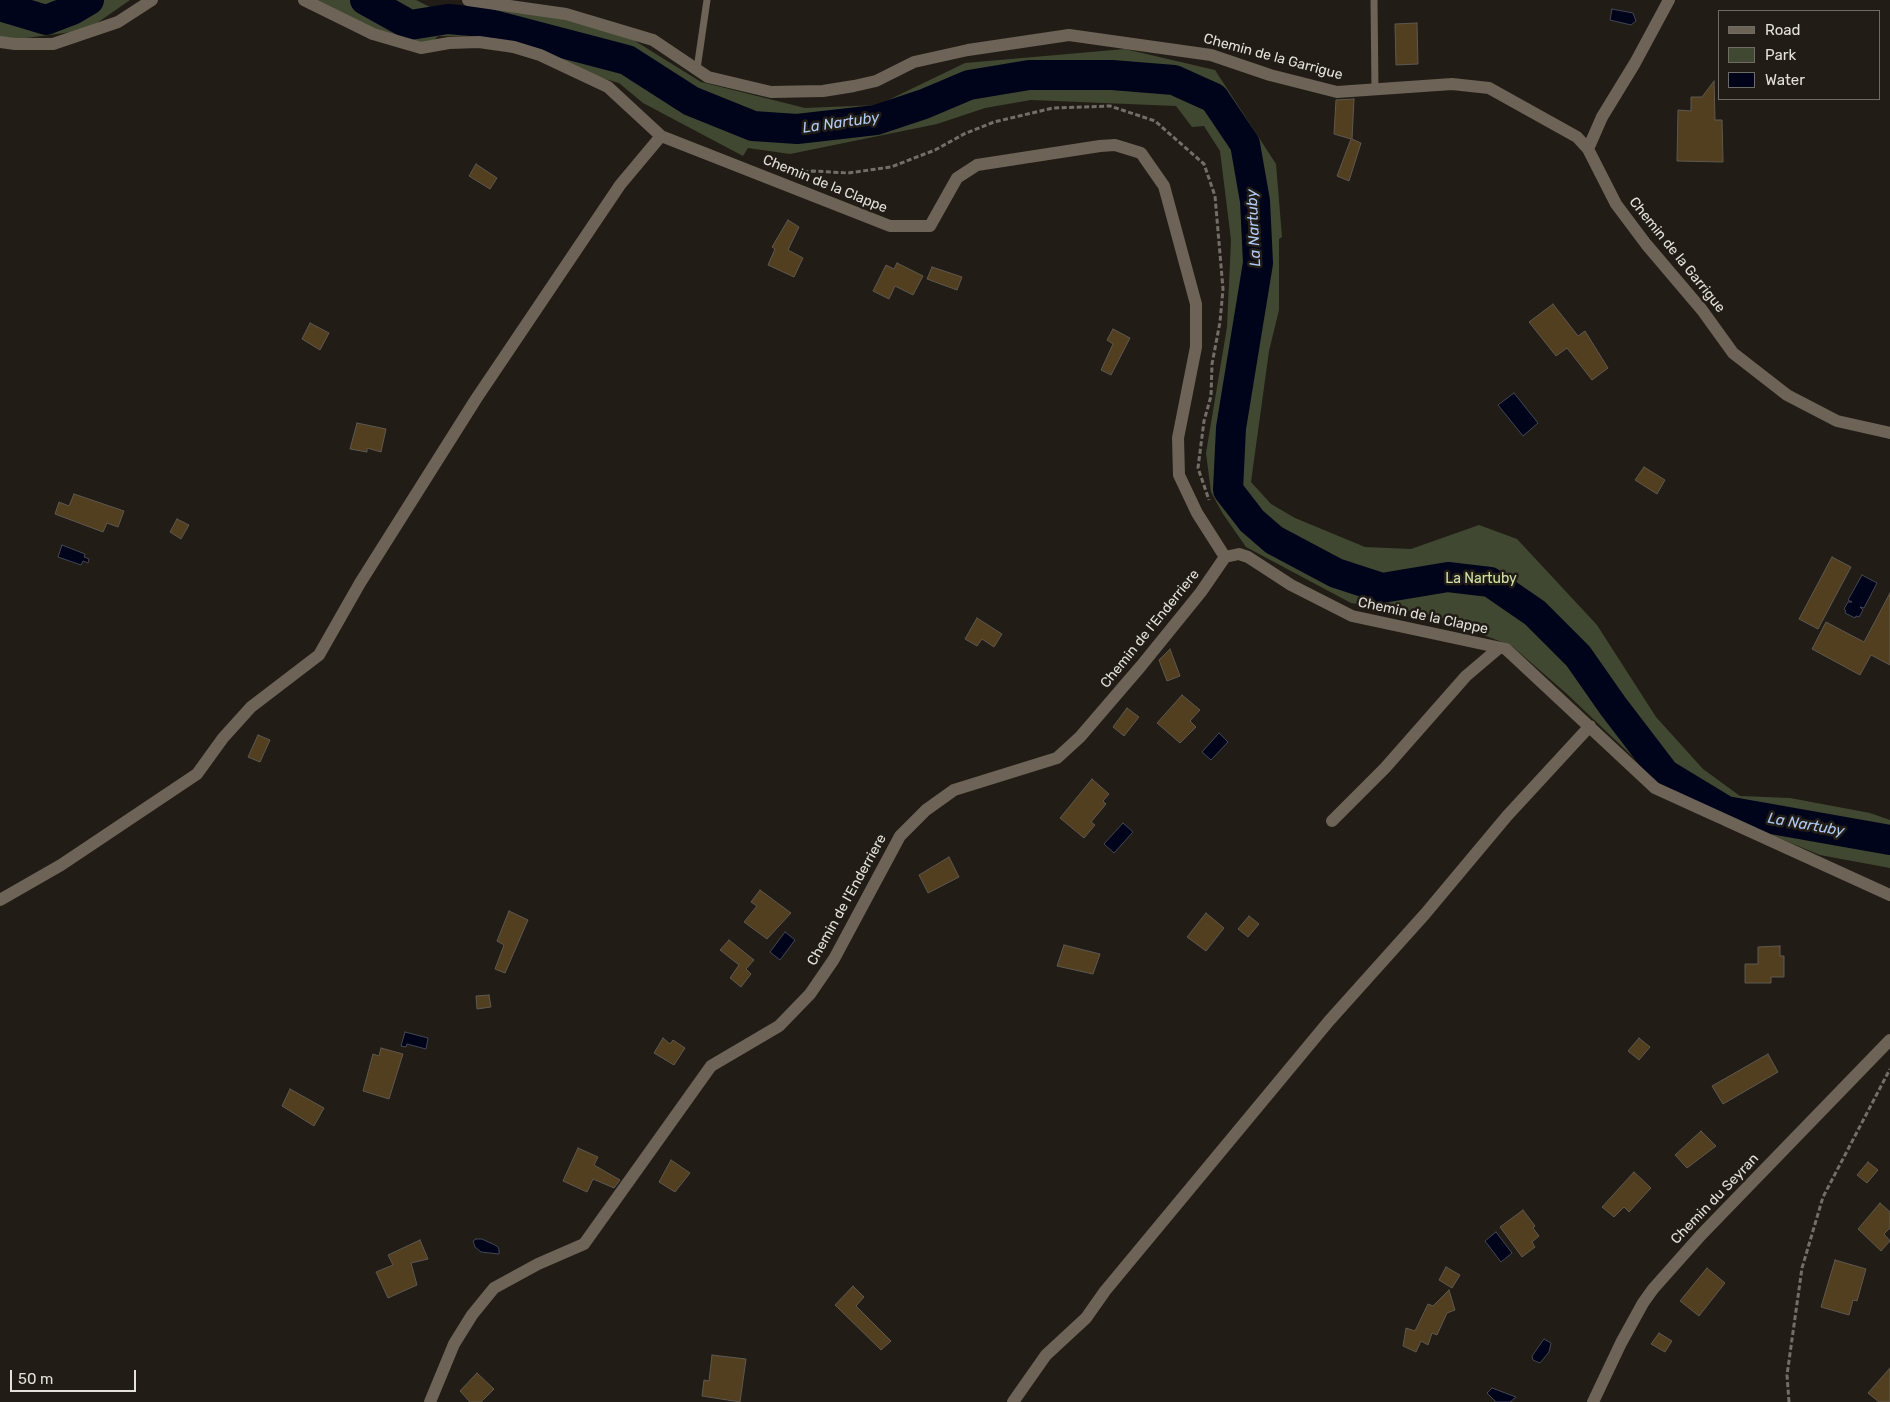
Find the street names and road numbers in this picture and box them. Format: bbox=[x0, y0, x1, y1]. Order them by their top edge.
street label: Chemin de la Garrigue bbox=[1202, 30, 1344, 84]
street label: Chemin de la Clappe bbox=[760, 151, 890, 217]
street label: Chemin de la Garrigue bbox=[1625, 194, 1729, 316]
street label: Chemin de l'Enderriere bbox=[1097, 566, 1203, 692]
street label: Chemin de la Clappe bbox=[1356, 594, 1490, 638]
street label: Chemin de l'Enderriere bbox=[804, 831, 890, 969]
street label: Chemin du Seyran bbox=[1668, 1150, 1762, 1248]

